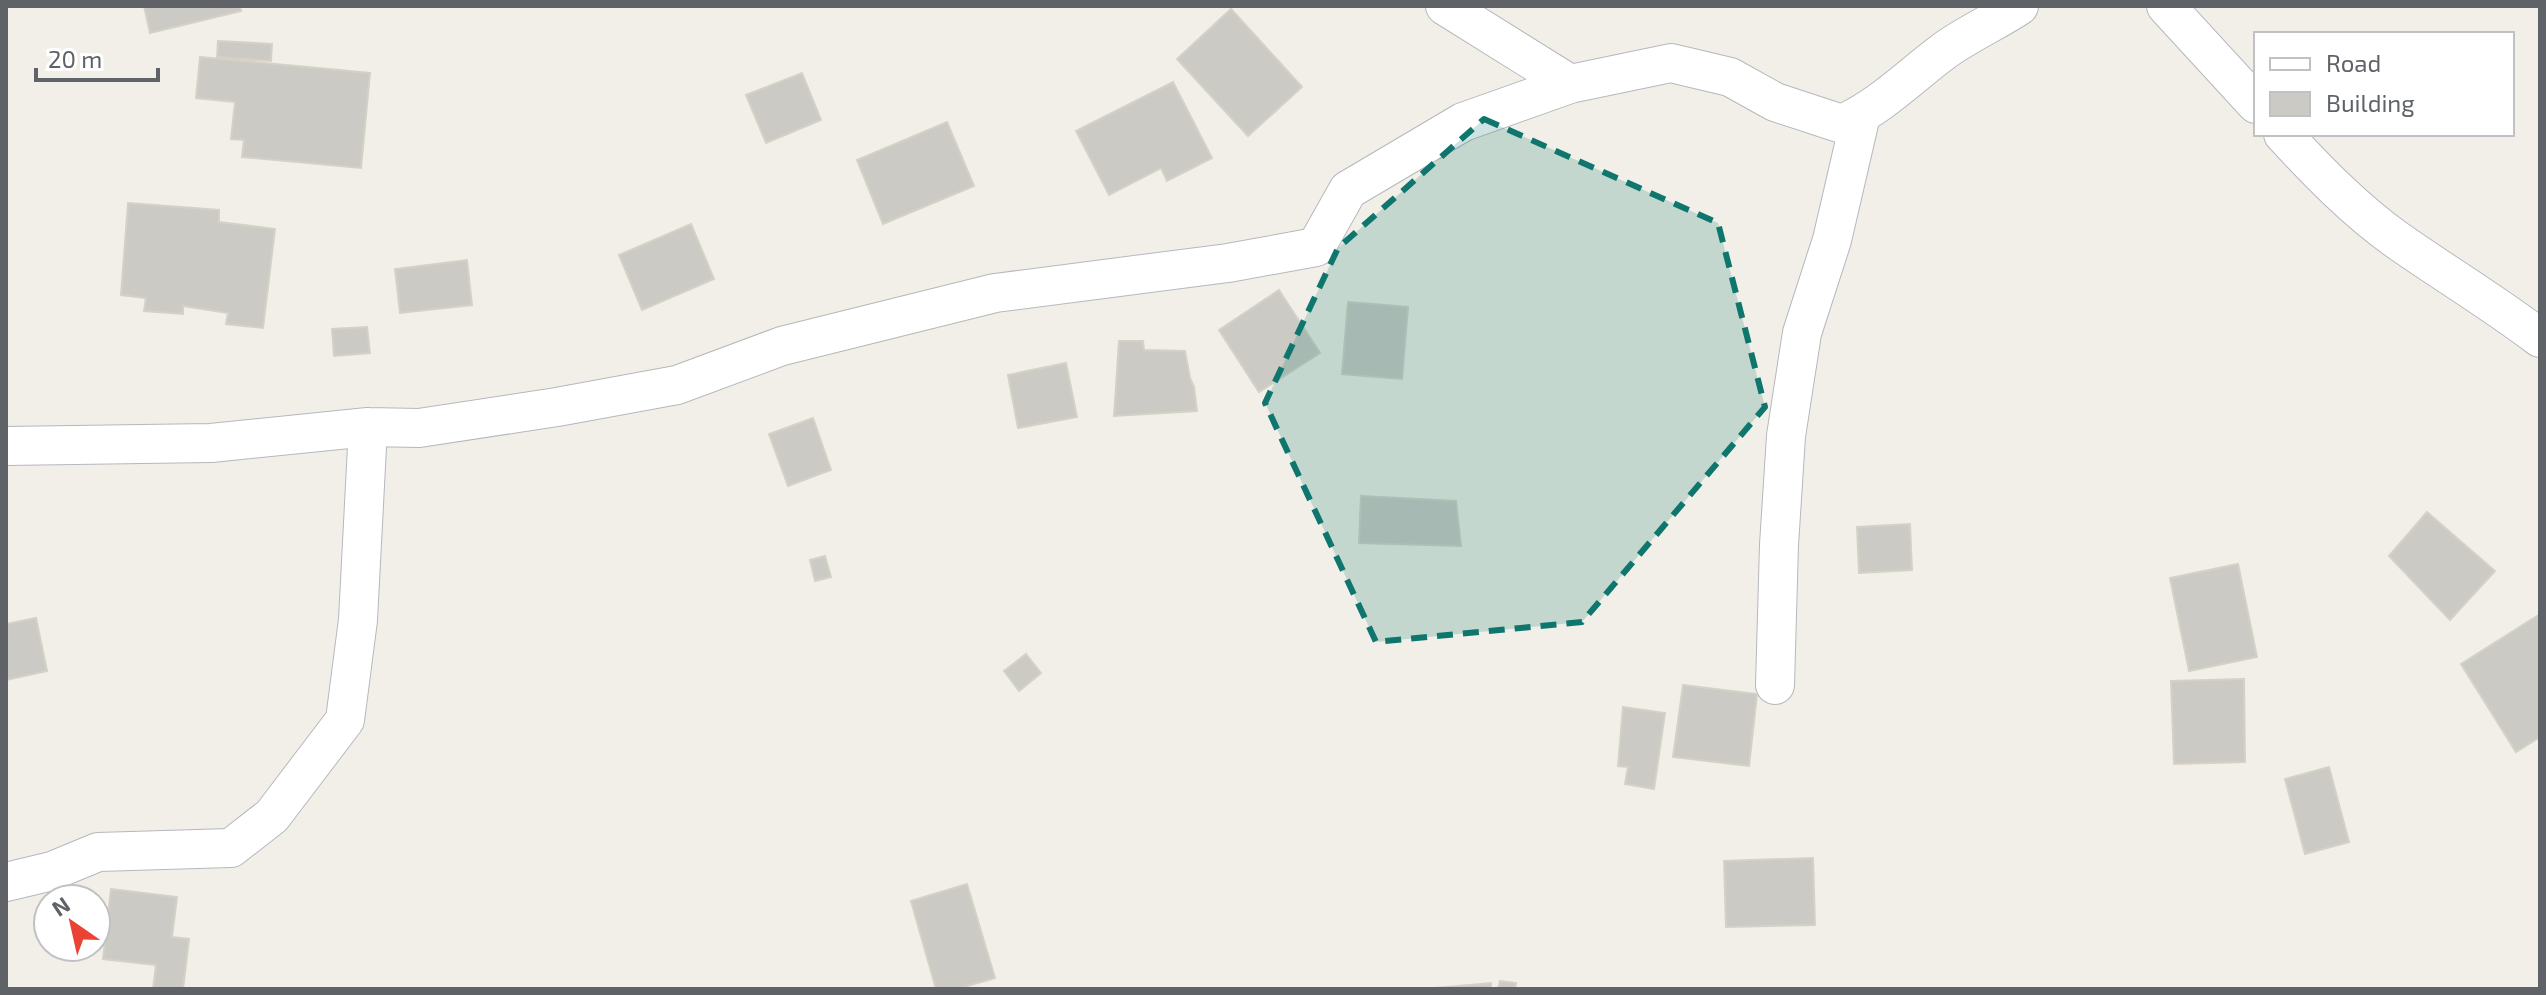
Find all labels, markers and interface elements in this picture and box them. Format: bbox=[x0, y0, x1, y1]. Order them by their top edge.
scale bar bbox=[36, 32, 158, 82]
legend bbox=[2254, 32, 2514, 136]
text: 20 m bbox=[48, 44, 102, 73]
text: Road bbox=[2326, 48, 2381, 77]
text: Building bbox=[2326, 88, 2415, 117]
north arrow bbox=[32, 883, 112, 963]
text: N bbox=[46, 890, 74, 921]

